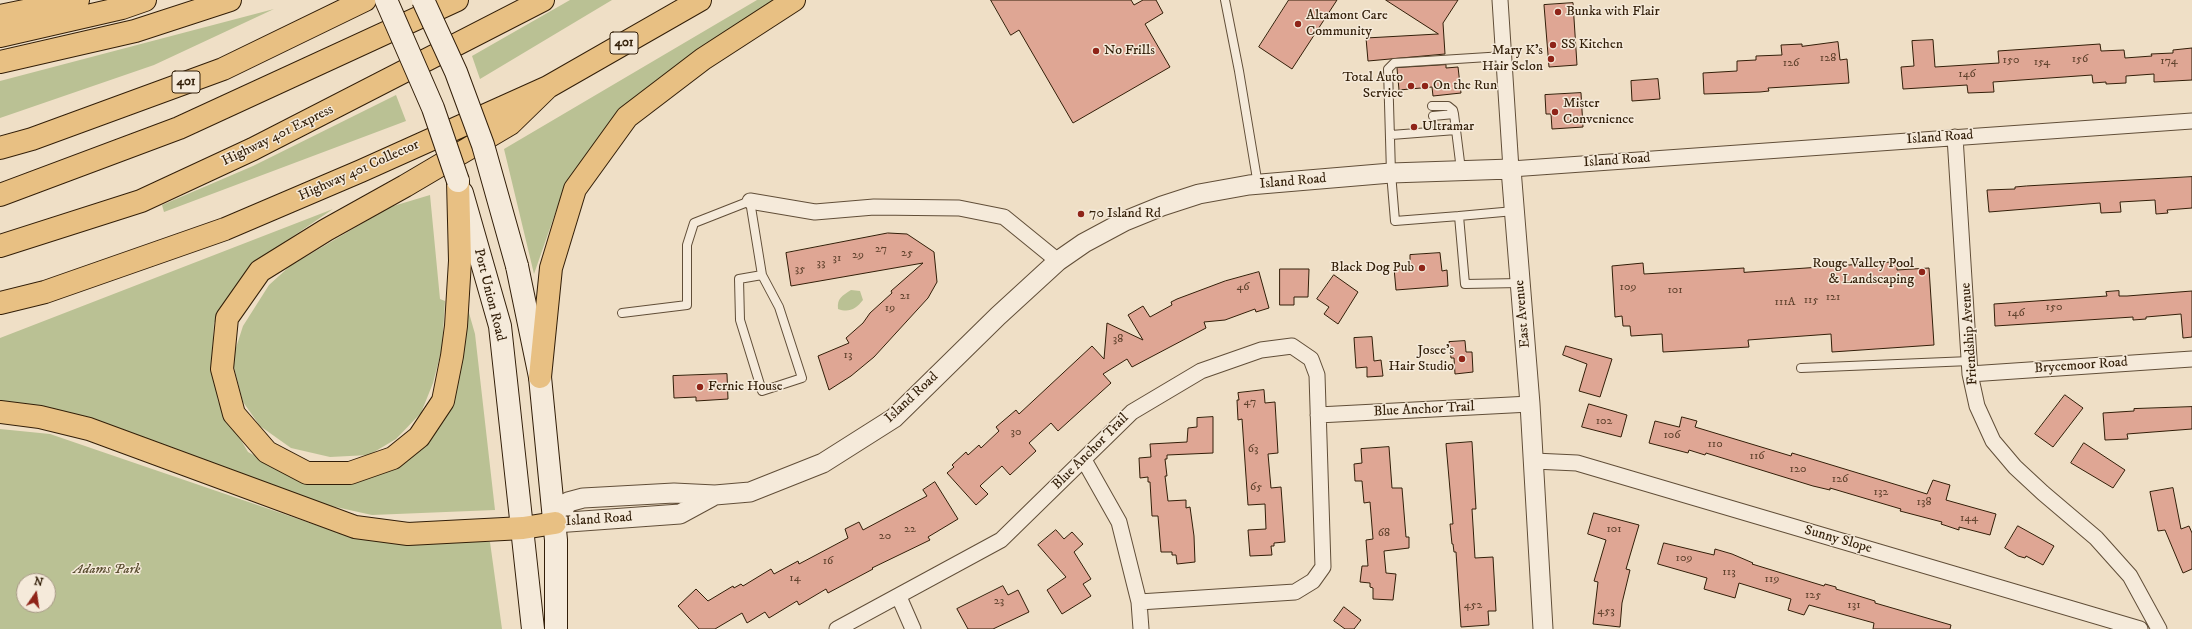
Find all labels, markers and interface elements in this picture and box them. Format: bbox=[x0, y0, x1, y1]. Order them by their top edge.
place label: Bunka with Flair bbox=[1566, 4, 1660, 20]
marker: Bunka with Flair bbox=[1553, 7, 1563, 17]
place label: Altamont Care Community bbox=[1306, 8, 1388, 40]
marker: Altamont Care Community bbox=[1293, 19, 1303, 29]
road number: 401 bbox=[610, 32, 638, 54]
place label: SS Kitchen bbox=[1561, 37, 1623, 53]
marker: SS Kitchen bbox=[1548, 40, 1558, 50]
place label: No Frills bbox=[1104, 43, 1155, 59]
place label: Mary K's Hair Selon bbox=[1482, 43, 1543, 76]
marker: No Frills bbox=[1091, 46, 1101, 56]
house number: 128 bbox=[1820, 52, 1836, 66]
house number: 156 bbox=[2072, 53, 2088, 67]
marker: Mary K's Hair Selon bbox=[1546, 54, 1556, 64]
house number: 150 bbox=[2003, 54, 2019, 68]
house number: 174 bbox=[2160, 55, 2178, 69]
house number: 154 bbox=[2034, 56, 2050, 70]
house number: 126 bbox=[1783, 57, 1799, 71]
house number: 146 bbox=[1958, 68, 1976, 82]
place label: Total Auto Service bbox=[1342, 70, 1403, 102]
road number: 401 bbox=[172, 71, 200, 93]
place label: On the Run bbox=[1433, 78, 1497, 94]
marker: Total Auto Service bbox=[1406, 81, 1416, 91]
marker: On the Run bbox=[1420, 81, 1430, 91]
place label: Mister Convenience bbox=[1563, 96, 1634, 128]
street label: Highway 401 Express bbox=[220, 102, 336, 170]
marker: Mister Convenience bbox=[1550, 107, 1560, 117]
place label: Ultramar bbox=[1422, 119, 1474, 135]
marker: Ultramar bbox=[1409, 122, 1419, 132]
street label: Island Road bbox=[1906, 127, 1974, 149]
street label: Highway 401 Collector bbox=[296, 137, 422, 205]
street label: Island Road bbox=[1583, 150, 1651, 172]
street label: Island Road bbox=[1259, 171, 1327, 193]
place label: 70 Island Rd bbox=[1089, 206, 1161, 222]
marker: 70 Island Rd bbox=[1076, 209, 1086, 219]
house number: 27 bbox=[875, 243, 887, 257]
street label: Port Union Road bbox=[469, 247, 509, 343]
house number: 25 bbox=[901, 247, 913, 261]
house number: 29 bbox=[852, 249, 864, 263]
house number: 31 bbox=[833, 252, 841, 266]
place label: Rouge Valley Pool & Landscaping bbox=[1812, 256, 1914, 288]
house number: 33 bbox=[817, 257, 825, 271]
place label: Black Dog Pub bbox=[1331, 260, 1414, 276]
house number: 35 bbox=[795, 263, 805, 277]
marker: Black Dog Pub bbox=[1417, 263, 1427, 273]
marker: Rouge Valley Pool & Landscaping bbox=[1917, 267, 1927, 277]
street label: East Avenue bbox=[1512, 279, 1534, 349]
house number: 46 bbox=[1236, 281, 1250, 295]
house number: 109 bbox=[1620, 281, 1636, 295]
street label: Friendship Avenue bbox=[1958, 282, 1982, 386]
house number: 101 bbox=[1667, 284, 1683, 298]
house number: 21 bbox=[900, 290, 910, 304]
house number: 121 bbox=[1826, 291, 1840, 305]
house number: 115 bbox=[1804, 294, 1818, 308]
house number: 111A bbox=[1775, 296, 1795, 310]
house number: 150 bbox=[2046, 301, 2062, 315]
house number: 19 bbox=[885, 302, 895, 316]
house number: 146 bbox=[2007, 307, 2025, 321]
house number: 38 bbox=[1113, 333, 1123, 347]
place label: Josee's Hair Studio bbox=[1388, 343, 1454, 376]
house number: 13 bbox=[844, 349, 852, 363]
marker: Josee's Hair Studio bbox=[1457, 354, 1467, 364]
street label: Brycemoor Road bbox=[2034, 354, 2128, 378]
street label: Island Road bbox=[882, 369, 942, 427]
place label: Fernie House bbox=[708, 379, 783, 395]
marker: Fernie House bbox=[695, 382, 705, 392]
house number: 47 bbox=[1244, 396, 1256, 410]
street label: Blue Anchor Trail bbox=[1373, 399, 1475, 421]
street label: Blue Anchor Trail bbox=[1049, 410, 1133, 494]
house number: 102 bbox=[1596, 415, 1612, 429]
house number: 30 bbox=[1011, 426, 1021, 440]
house number: 106 bbox=[1663, 429, 1681, 443]
house number: 110 bbox=[1707, 438, 1723, 452]
house number: 63 bbox=[1248, 443, 1258, 457]
house number: 116 bbox=[1749, 450, 1765, 464]
house number: 120 bbox=[1790, 463, 1806, 477]
house number: 126 bbox=[1832, 473, 1848, 487]
house number: 65 bbox=[1250, 481, 1262, 495]
house number: 132 bbox=[1874, 486, 1888, 500]
house number: 138 bbox=[1917, 496, 1931, 510]
street label: Island Road bbox=[565, 509, 633, 531]
house number: 144 bbox=[1960, 512, 1978, 526]
street label: Sunny Slope bbox=[1802, 522, 1874, 558]
house number: 22 bbox=[904, 523, 916, 537]
house number: 101 bbox=[1606, 523, 1622, 537]
house number: 68 bbox=[1378, 527, 1390, 541]
house number: 20 bbox=[879, 530, 891, 544]
house number: 109 bbox=[1676, 552, 1692, 566]
house number: 16 bbox=[823, 555, 833, 569]
park label: Adams Park bbox=[74, 562, 140, 578]
house number: 113 bbox=[1722, 566, 1736, 580]
house number: 14 bbox=[789, 572, 801, 586]
north arrow bbox=[16, 573, 56, 613]
house number: 119 bbox=[1765, 573, 1779, 587]
text: N bbox=[32, 574, 44, 590]
house number: 125 bbox=[1805, 589, 1821, 603]
house number: 23 bbox=[994, 595, 1004, 609]
house number: 452 bbox=[1464, 599, 1482, 613]
house number: 131 bbox=[1847, 599, 1861, 613]
house number: 453 bbox=[1597, 605, 1615, 619]

